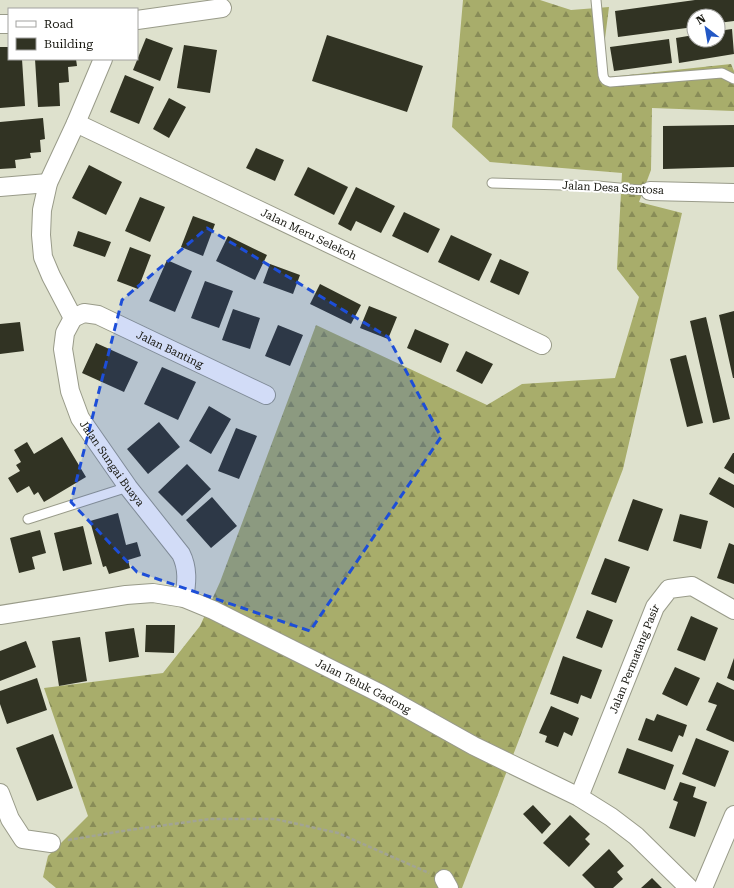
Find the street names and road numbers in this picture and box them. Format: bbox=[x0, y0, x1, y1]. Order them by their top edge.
street label: Jalan Desa Sentosa bbox=[562, 179, 664, 197]
street label: Jalan Meru Selekoh bbox=[259, 206, 359, 262]
street label: Jalan Banting bbox=[134, 328, 206, 371]
street label: Jalan Sungai Buaya bbox=[77, 418, 147, 509]
street label: Jalan Permatang Pasir bbox=[607, 600, 662, 715]
street label: Jalan Teluk Gadong bbox=[314, 656, 414, 716]

